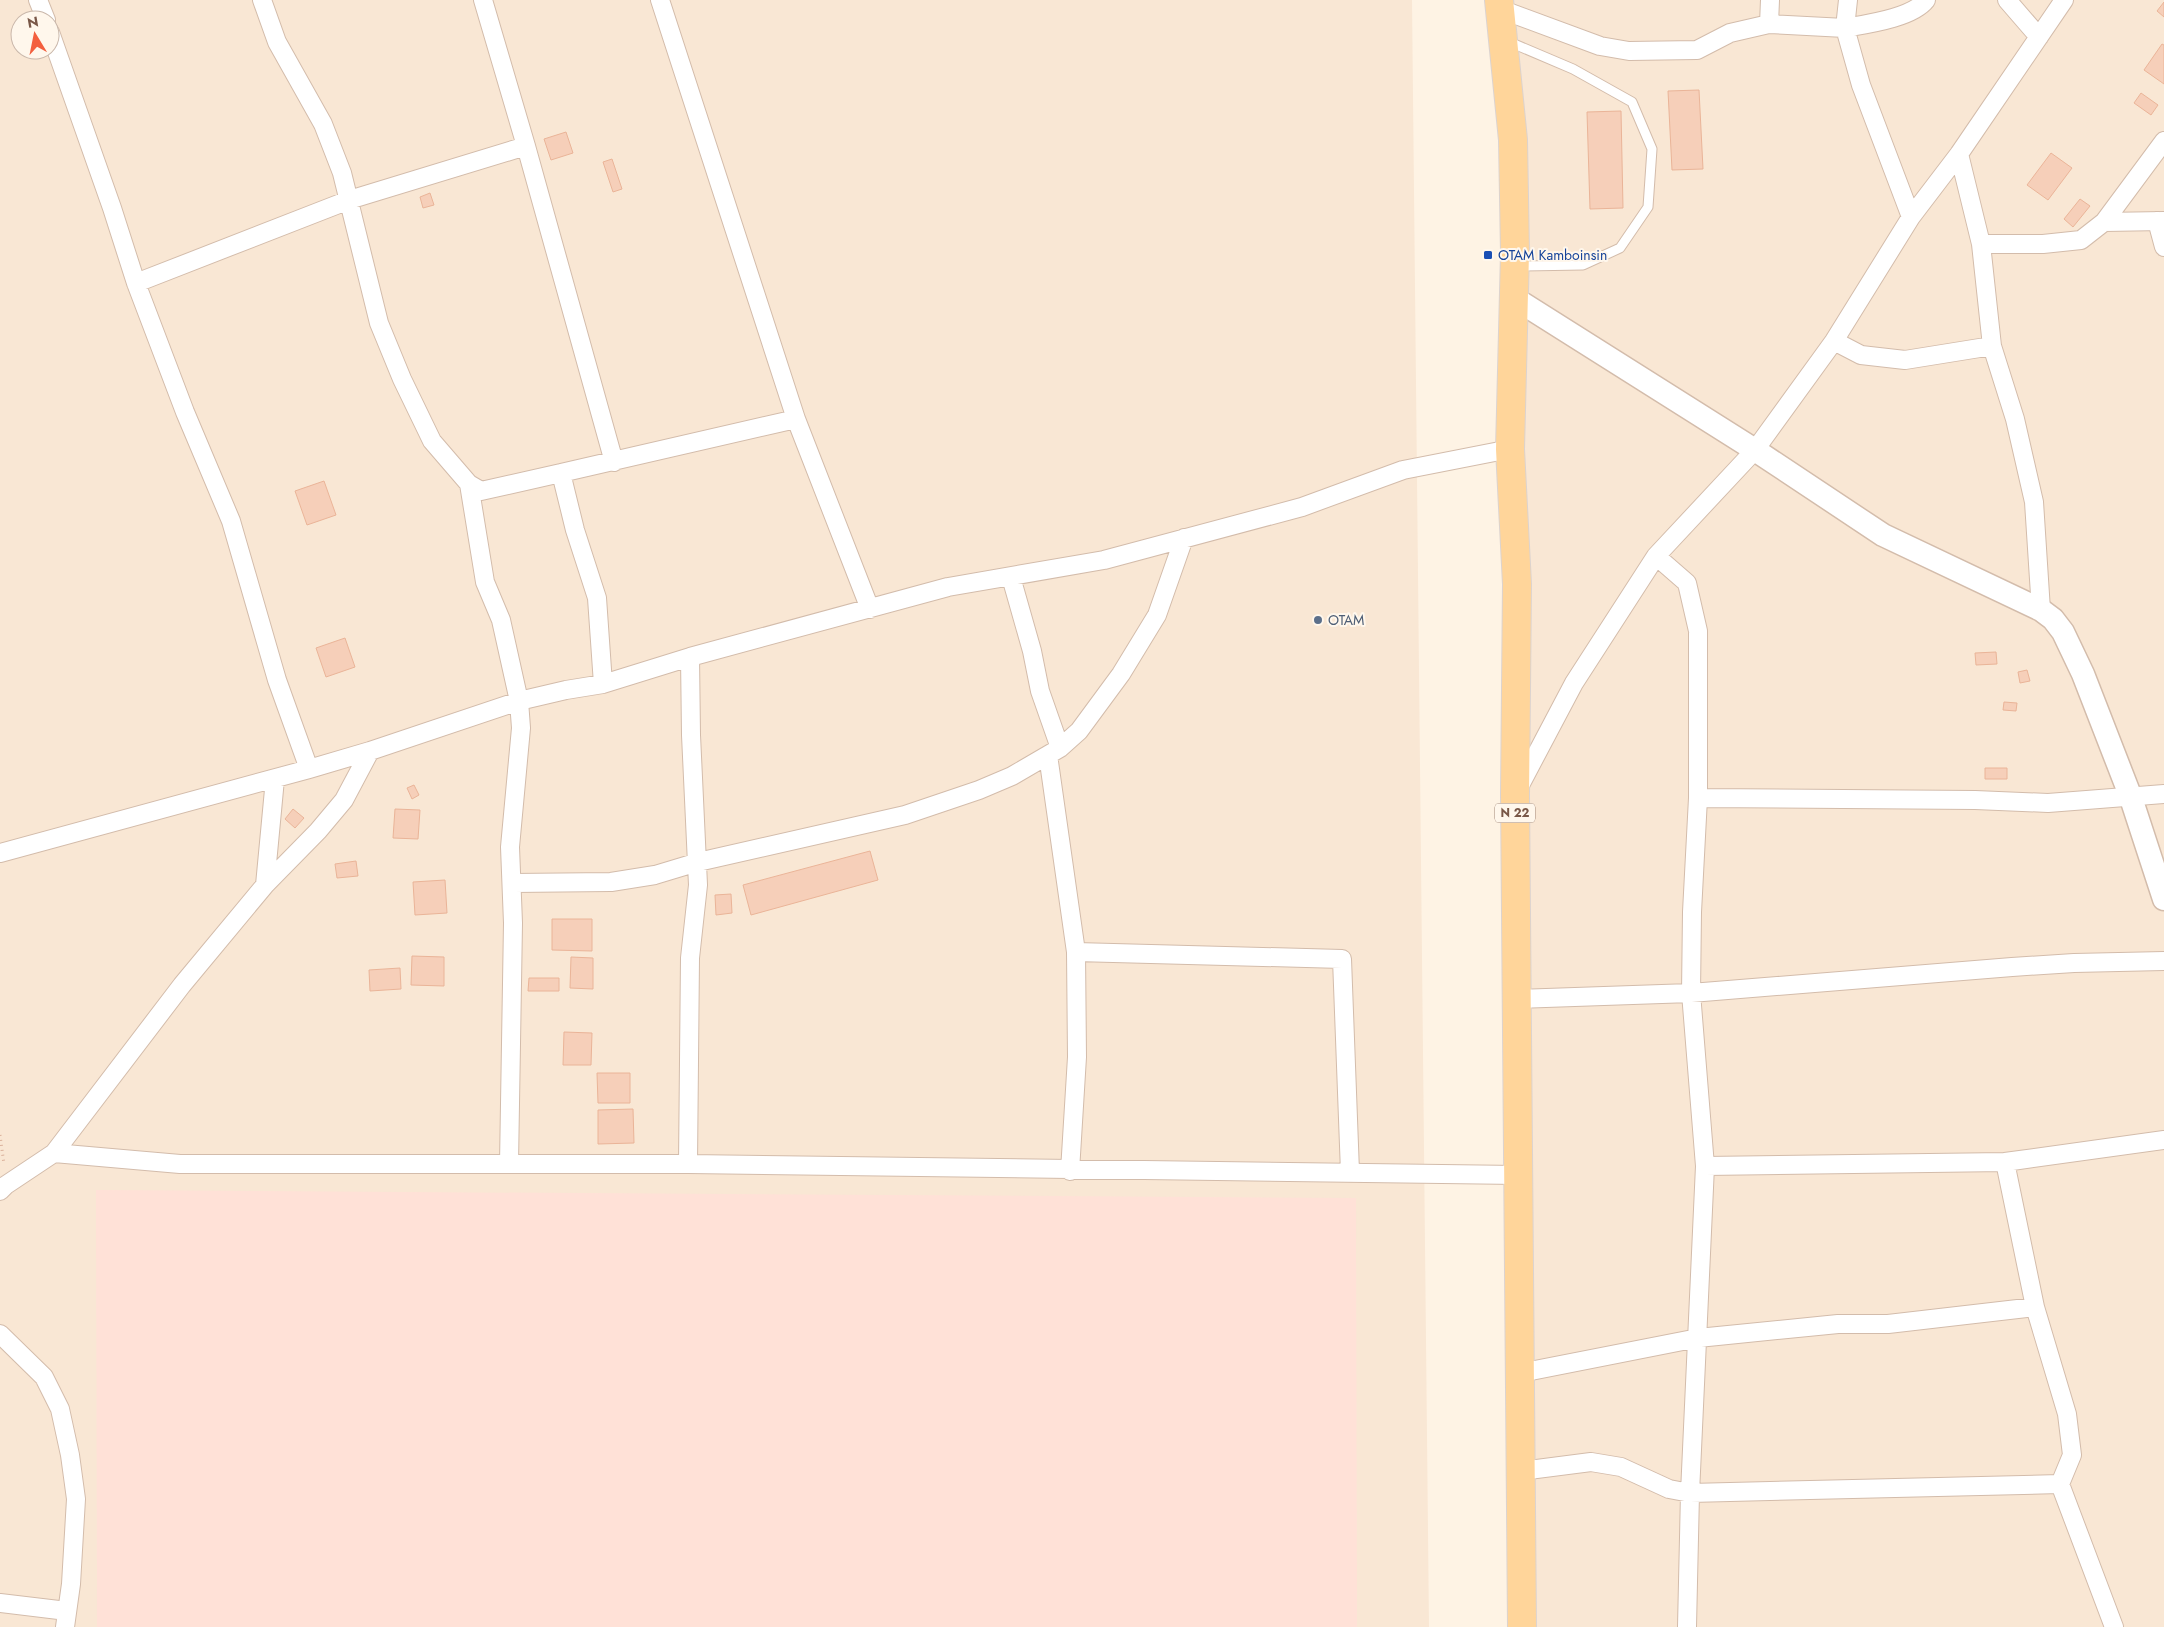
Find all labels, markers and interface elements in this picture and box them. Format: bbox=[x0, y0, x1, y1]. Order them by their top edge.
north arrow bbox=[10, 10, 60, 60]
text: N bbox=[26, 11, 40, 33]
place label: OTAM Kamboinsin bbox=[1498, 245, 1607, 265]
marker: OTAM Kamboinsin bbox=[1482, 249, 1494, 261]
place label: OTAM bbox=[1328, 610, 1364, 630]
marker: OTAM bbox=[1312, 614, 1324, 626]
road number: N 22 bbox=[1495, 804, 1535, 822]

